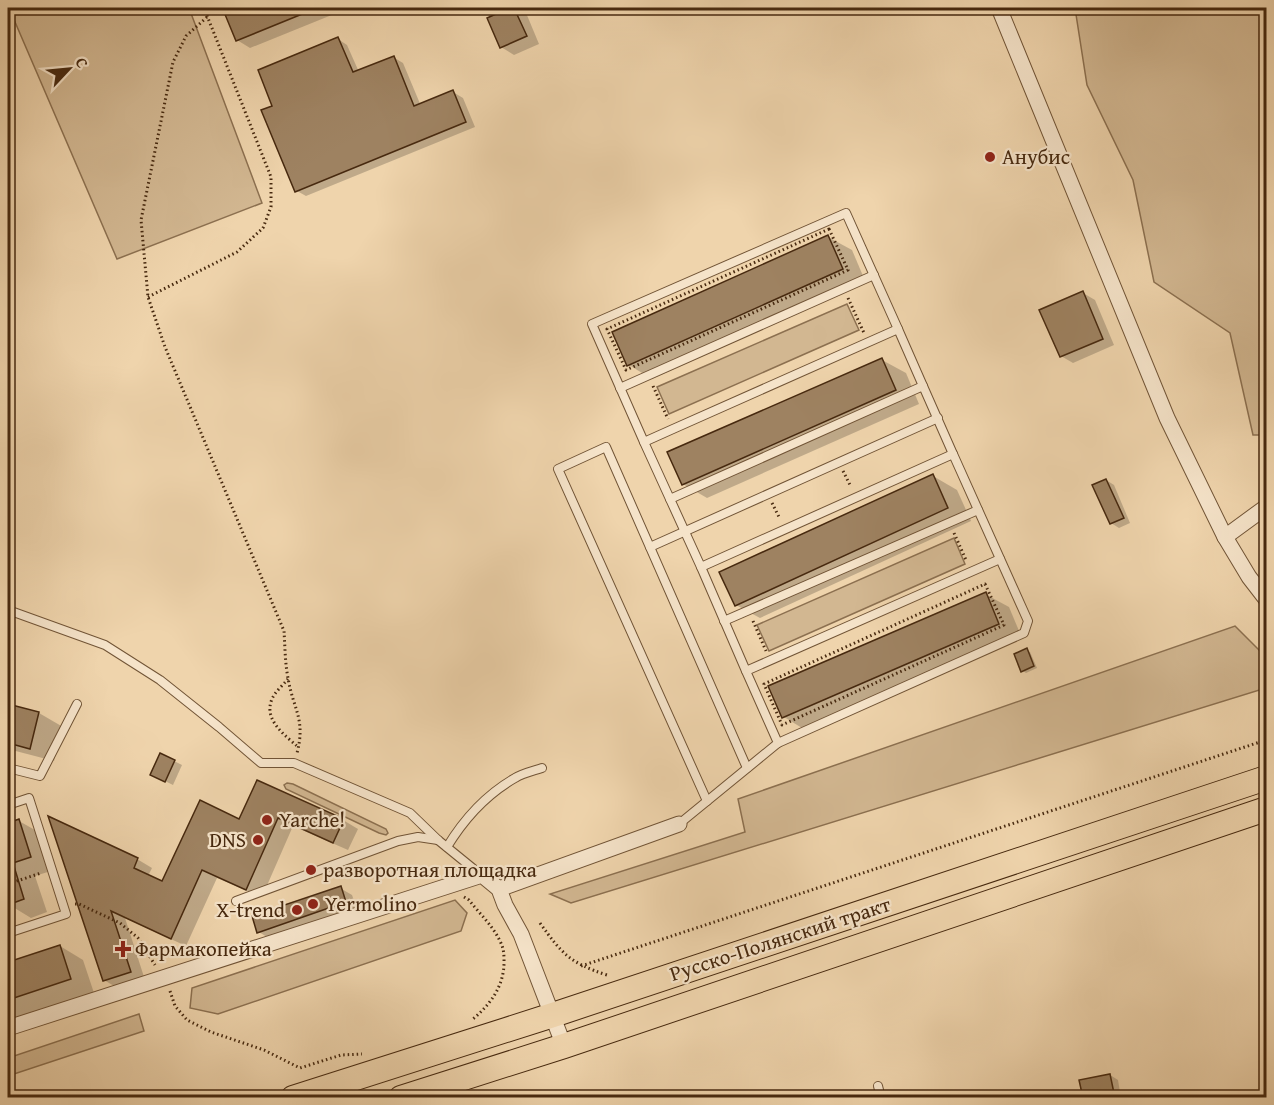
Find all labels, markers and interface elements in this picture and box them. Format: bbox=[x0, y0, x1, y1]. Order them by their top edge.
north arrow bbox=[39, 39, 99, 99]
text: С bbox=[70, 53, 95, 72]
place label: Анубис bbox=[1002, 141, 1070, 172]
marker: Анубис bbox=[983, 150, 997, 164]
place label: Yarche! bbox=[279, 804, 345, 835]
marker: Yarche! bbox=[260, 813, 274, 827]
place label: DNS bbox=[209, 824, 246, 855]
marker: DNS bbox=[251, 833, 265, 847]
place label: разворотная площадка bbox=[323, 854, 537, 885]
marker: разворотная площадка bbox=[304, 863, 318, 877]
place label: Yermolino bbox=[325, 888, 417, 919]
street label: Русско-Полянский тракт bbox=[665, 888, 894, 989]
place label: X-trend bbox=[216, 894, 286, 925]
marker: Yermolino bbox=[306, 897, 320, 911]
marker: X-trend bbox=[290, 903, 304, 917]
place label: Фармакопейка bbox=[135, 933, 272, 964]
marker: Фармакопейка bbox=[116, 942, 130, 956]

